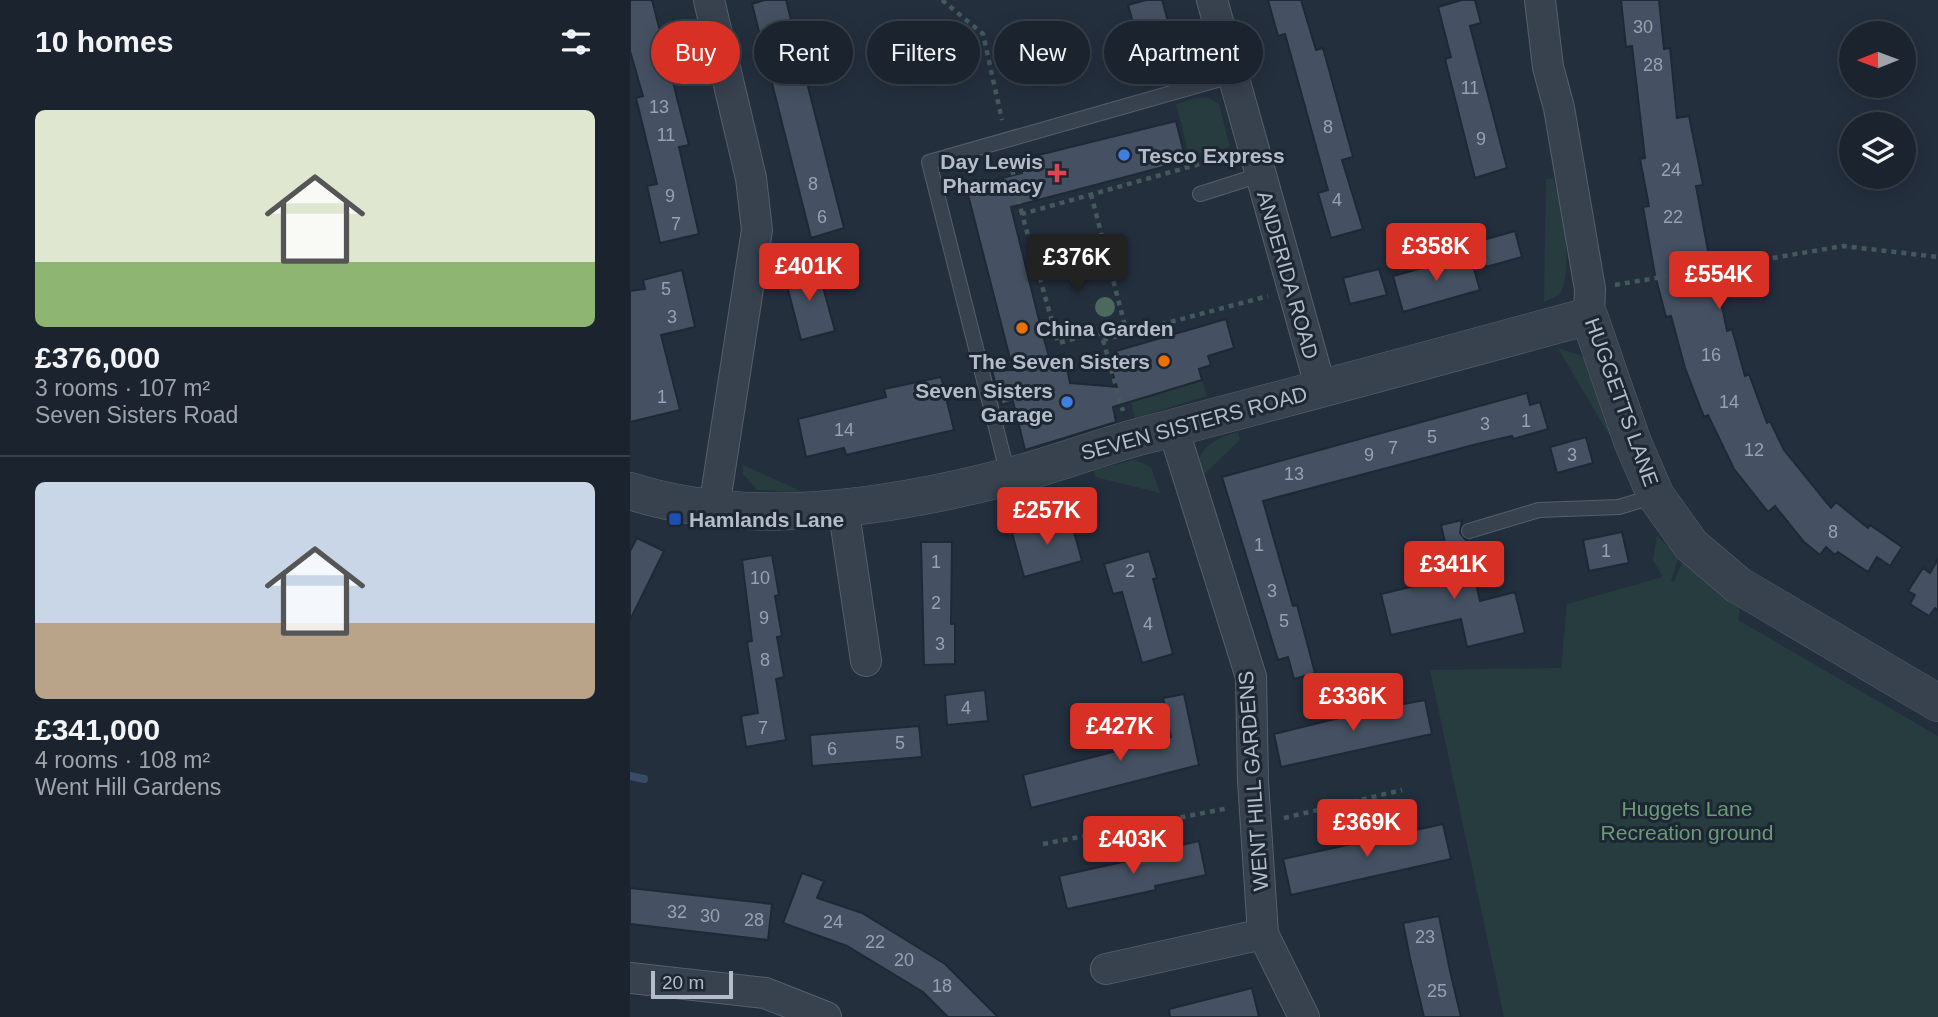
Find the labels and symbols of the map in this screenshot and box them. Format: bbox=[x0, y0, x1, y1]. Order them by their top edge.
house number: 30 bbox=[1633, 17, 1653, 37]
north arrow bbox=[1839, 21, 1916, 98]
house number: 28 bbox=[1643, 55, 1663, 75]
house number: 11 bbox=[1461, 78, 1479, 98]
house number: 13 bbox=[649, 97, 669, 117]
house number: 8 bbox=[1323, 117, 1333, 137]
house number: 11 bbox=[657, 125, 675, 145]
house number: 9 bbox=[1476, 129, 1486, 149]
place label: Tesco Express bbox=[1138, 144, 1285, 167]
marker: Tesco Express bbox=[1116, 147, 1132, 163]
place label: Day Lewis Pharmacy bbox=[940, 150, 1043, 197]
house number: 24 bbox=[1661, 160, 1681, 180]
marker: Day Lewis Pharmacy bbox=[1049, 165, 1065, 181]
house number: 8 bbox=[808, 174, 818, 194]
house number: 9 bbox=[665, 186, 675, 206]
street label: ANDERIDA ROAD bbox=[1253, 188, 1323, 362]
house number: 4 bbox=[1332, 190, 1342, 210]
house number: 6 bbox=[817, 207, 827, 227]
house number: 22 bbox=[1663, 207, 1683, 227]
house number: 7 bbox=[671, 214, 681, 234]
pin: £358K bbox=[1387, 224, 1485, 283]
pin: £376K bbox=[1028, 234, 1126, 294]
pin: £401K bbox=[760, 244, 858, 303]
pin: £554K bbox=[1670, 252, 1768, 311]
house number: 5 bbox=[661, 279, 671, 299]
house number: 3 bbox=[667, 307, 677, 327]
street label: HUGGETTS LANE bbox=[1581, 315, 1663, 489]
place label: China Garden bbox=[1036, 317, 1174, 340]
marker: China Garden bbox=[1014, 320, 1030, 336]
house number: 16 bbox=[1701, 345, 1721, 365]
place label: The Seven Sisters bbox=[969, 350, 1150, 373]
marker: The Seven Sisters bbox=[1156, 353, 1172, 369]
place label: Seven Sisters Garage bbox=[915, 379, 1053, 426]
street label: SEVEN SISTERS ROAD bbox=[1078, 382, 1310, 464]
house number: 1 bbox=[657, 387, 667, 407]
house number: 14 bbox=[1719, 392, 1739, 412]
marker: Seven Sisters Garage bbox=[1059, 394, 1075, 410]
house number: 1 bbox=[1521, 411, 1531, 431]
house number: 3 bbox=[1480, 414, 1490, 434]
house number: 14 bbox=[834, 420, 854, 440]
house number: 5 bbox=[1427, 427, 1437, 447]
house number: 7 bbox=[1388, 438, 1398, 458]
house number: 12 bbox=[1744, 440, 1764, 460]
house number: 9 bbox=[1364, 445, 1374, 465]
house number: 3 bbox=[1567, 445, 1577, 465]
house number: 13 bbox=[1284, 464, 1304, 484]
pin: £257K bbox=[998, 488, 1096, 547]
place label: Hamlands Lane bbox=[689, 508, 844, 531]
marker: Hamlands Lane bbox=[667, 511, 683, 527]
house number: 8 bbox=[1828, 522, 1838, 542]
house number: 1 bbox=[1254, 535, 1264, 555]
house number: 1 bbox=[1601, 541, 1611, 561]
pin: £341K bbox=[1405, 542, 1503, 601]
house number: 1 bbox=[931, 552, 941, 572]
house number: 2 bbox=[1125, 561, 1135, 581]
house number: 10 bbox=[750, 568, 770, 588]
house number: 3 bbox=[1267, 581, 1277, 601]
house number: 2 bbox=[931, 593, 941, 613]
house number: 9 bbox=[759, 608, 769, 628]
house number: 5 bbox=[1279, 611, 1289, 631]
house number: 4 bbox=[1143, 614, 1153, 634]
house number: 3 bbox=[935, 634, 945, 654]
house number: 8 bbox=[760, 650, 770, 670]
street label: WENT HILL GARDENS bbox=[1234, 670, 1272, 892]
pin: £336K bbox=[1304, 674, 1402, 733]
house number: 4 bbox=[961, 698, 971, 718]
pin: £427K bbox=[1071, 704, 1169, 763]
house number: 7 bbox=[758, 718, 768, 738]
house number: 5 bbox=[895, 733, 905, 753]
house number: 6 bbox=[827, 739, 837, 759]
park label: Huggets Lane Recreation ground bbox=[1601, 797, 1773, 844]
pin: £369K bbox=[1318, 800, 1416, 859]
pin: £403K bbox=[1084, 816, 1182, 876]
house number: 32 bbox=[667, 902, 687, 922]
house number: 30 bbox=[700, 906, 720, 926]
house number: 28 bbox=[744, 910, 764, 930]
house number: 24 bbox=[823, 912, 843, 932]
house number: 23 bbox=[1415, 927, 1435, 947]
house number: 22 bbox=[865, 932, 885, 952]
house number: 20 bbox=[894, 950, 914, 970]
scale bar bbox=[651, 968, 733, 1000]
house number: 18 bbox=[932, 976, 952, 996]
house number: 25 bbox=[1427, 981, 1447, 1001]

